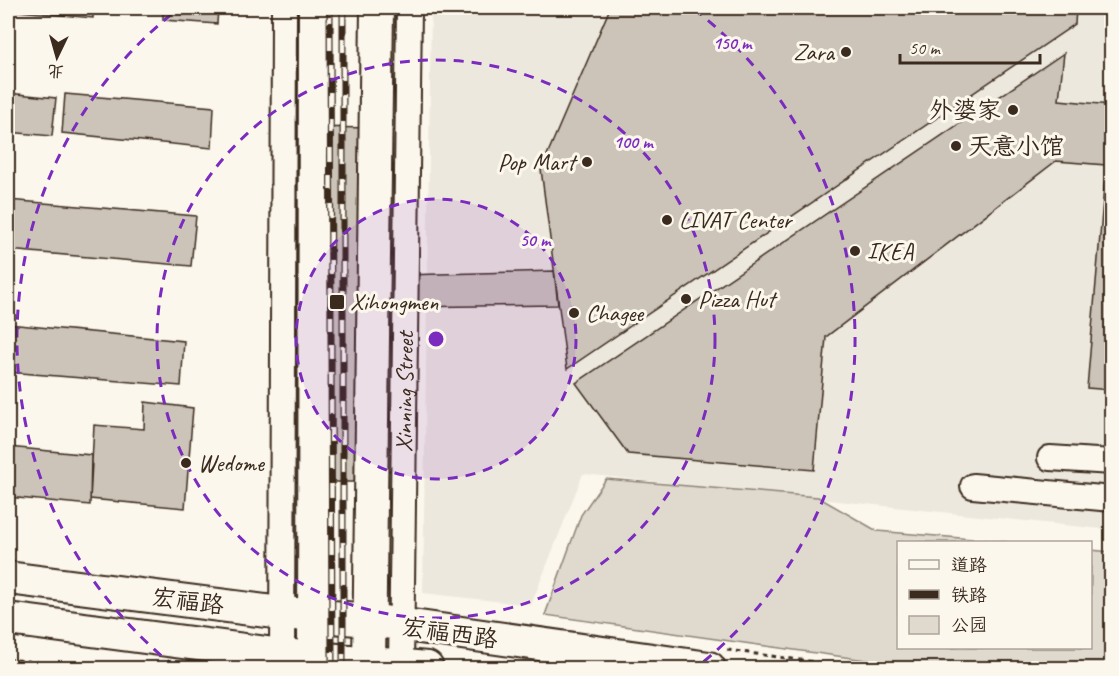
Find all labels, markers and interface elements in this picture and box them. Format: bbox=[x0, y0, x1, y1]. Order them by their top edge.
north arrow bbox=[27, 27, 87, 87]
scale bar bbox=[900, 27, 1040, 65]
text: 150 m bbox=[713, 32, 753, 54]
place label: Zara bbox=[793, 37, 835, 67]
text: 50 m bbox=[909, 37, 942, 59]
marker: Zara bbox=[839, 45, 853, 59]
text: 北 bbox=[47, 60, 65, 82]
place label: 外婆家 bbox=[929, 95, 1001, 125]
marker: 外婆家 bbox=[1006, 103, 1020, 117]
text: 100 m bbox=[614, 131, 654, 153]
place label: 天意小馆 bbox=[968, 131, 1064, 161]
marker: 天意小馆 bbox=[949, 139, 963, 153]
place label: Pop Mart bbox=[498, 147, 578, 177]
marker: Pop Mart bbox=[580, 155, 594, 169]
place label: LIVAT Center bbox=[679, 205, 794, 235]
marker: LIVAT Center bbox=[660, 213, 674, 227]
text: 50 m bbox=[520, 229, 552, 251]
place label: IKEA bbox=[867, 236, 914, 266]
marker: IKEA bbox=[848, 244, 862, 258]
place label: Pizza Hut bbox=[698, 284, 778, 314]
place label: Xihongmen bbox=[350, 287, 438, 317]
marker: Pizza Hut bbox=[679, 292, 693, 306]
marker: Xihongmen bbox=[328, 293, 346, 311]
place label: Chagee bbox=[586, 298, 645, 328]
marker: Chagee bbox=[567, 306, 581, 320]
centre of rings bbox=[426, 329, 446, 349]
street label: Xinning Street bbox=[389, 330, 420, 452]
place label: Wedome bbox=[198, 448, 266, 478]
marker: Wedome bbox=[179, 456, 193, 470]
legend bbox=[897, 541, 1092, 649]
text: 道路 bbox=[951, 554, 987, 576]
street label: 宏福路 bbox=[150, 582, 226, 620]
text: 铁路 bbox=[951, 584, 987, 606]
street label: 宏福西路 bbox=[400, 611, 500, 655]
text: 公园 bbox=[951, 614, 987, 636]

